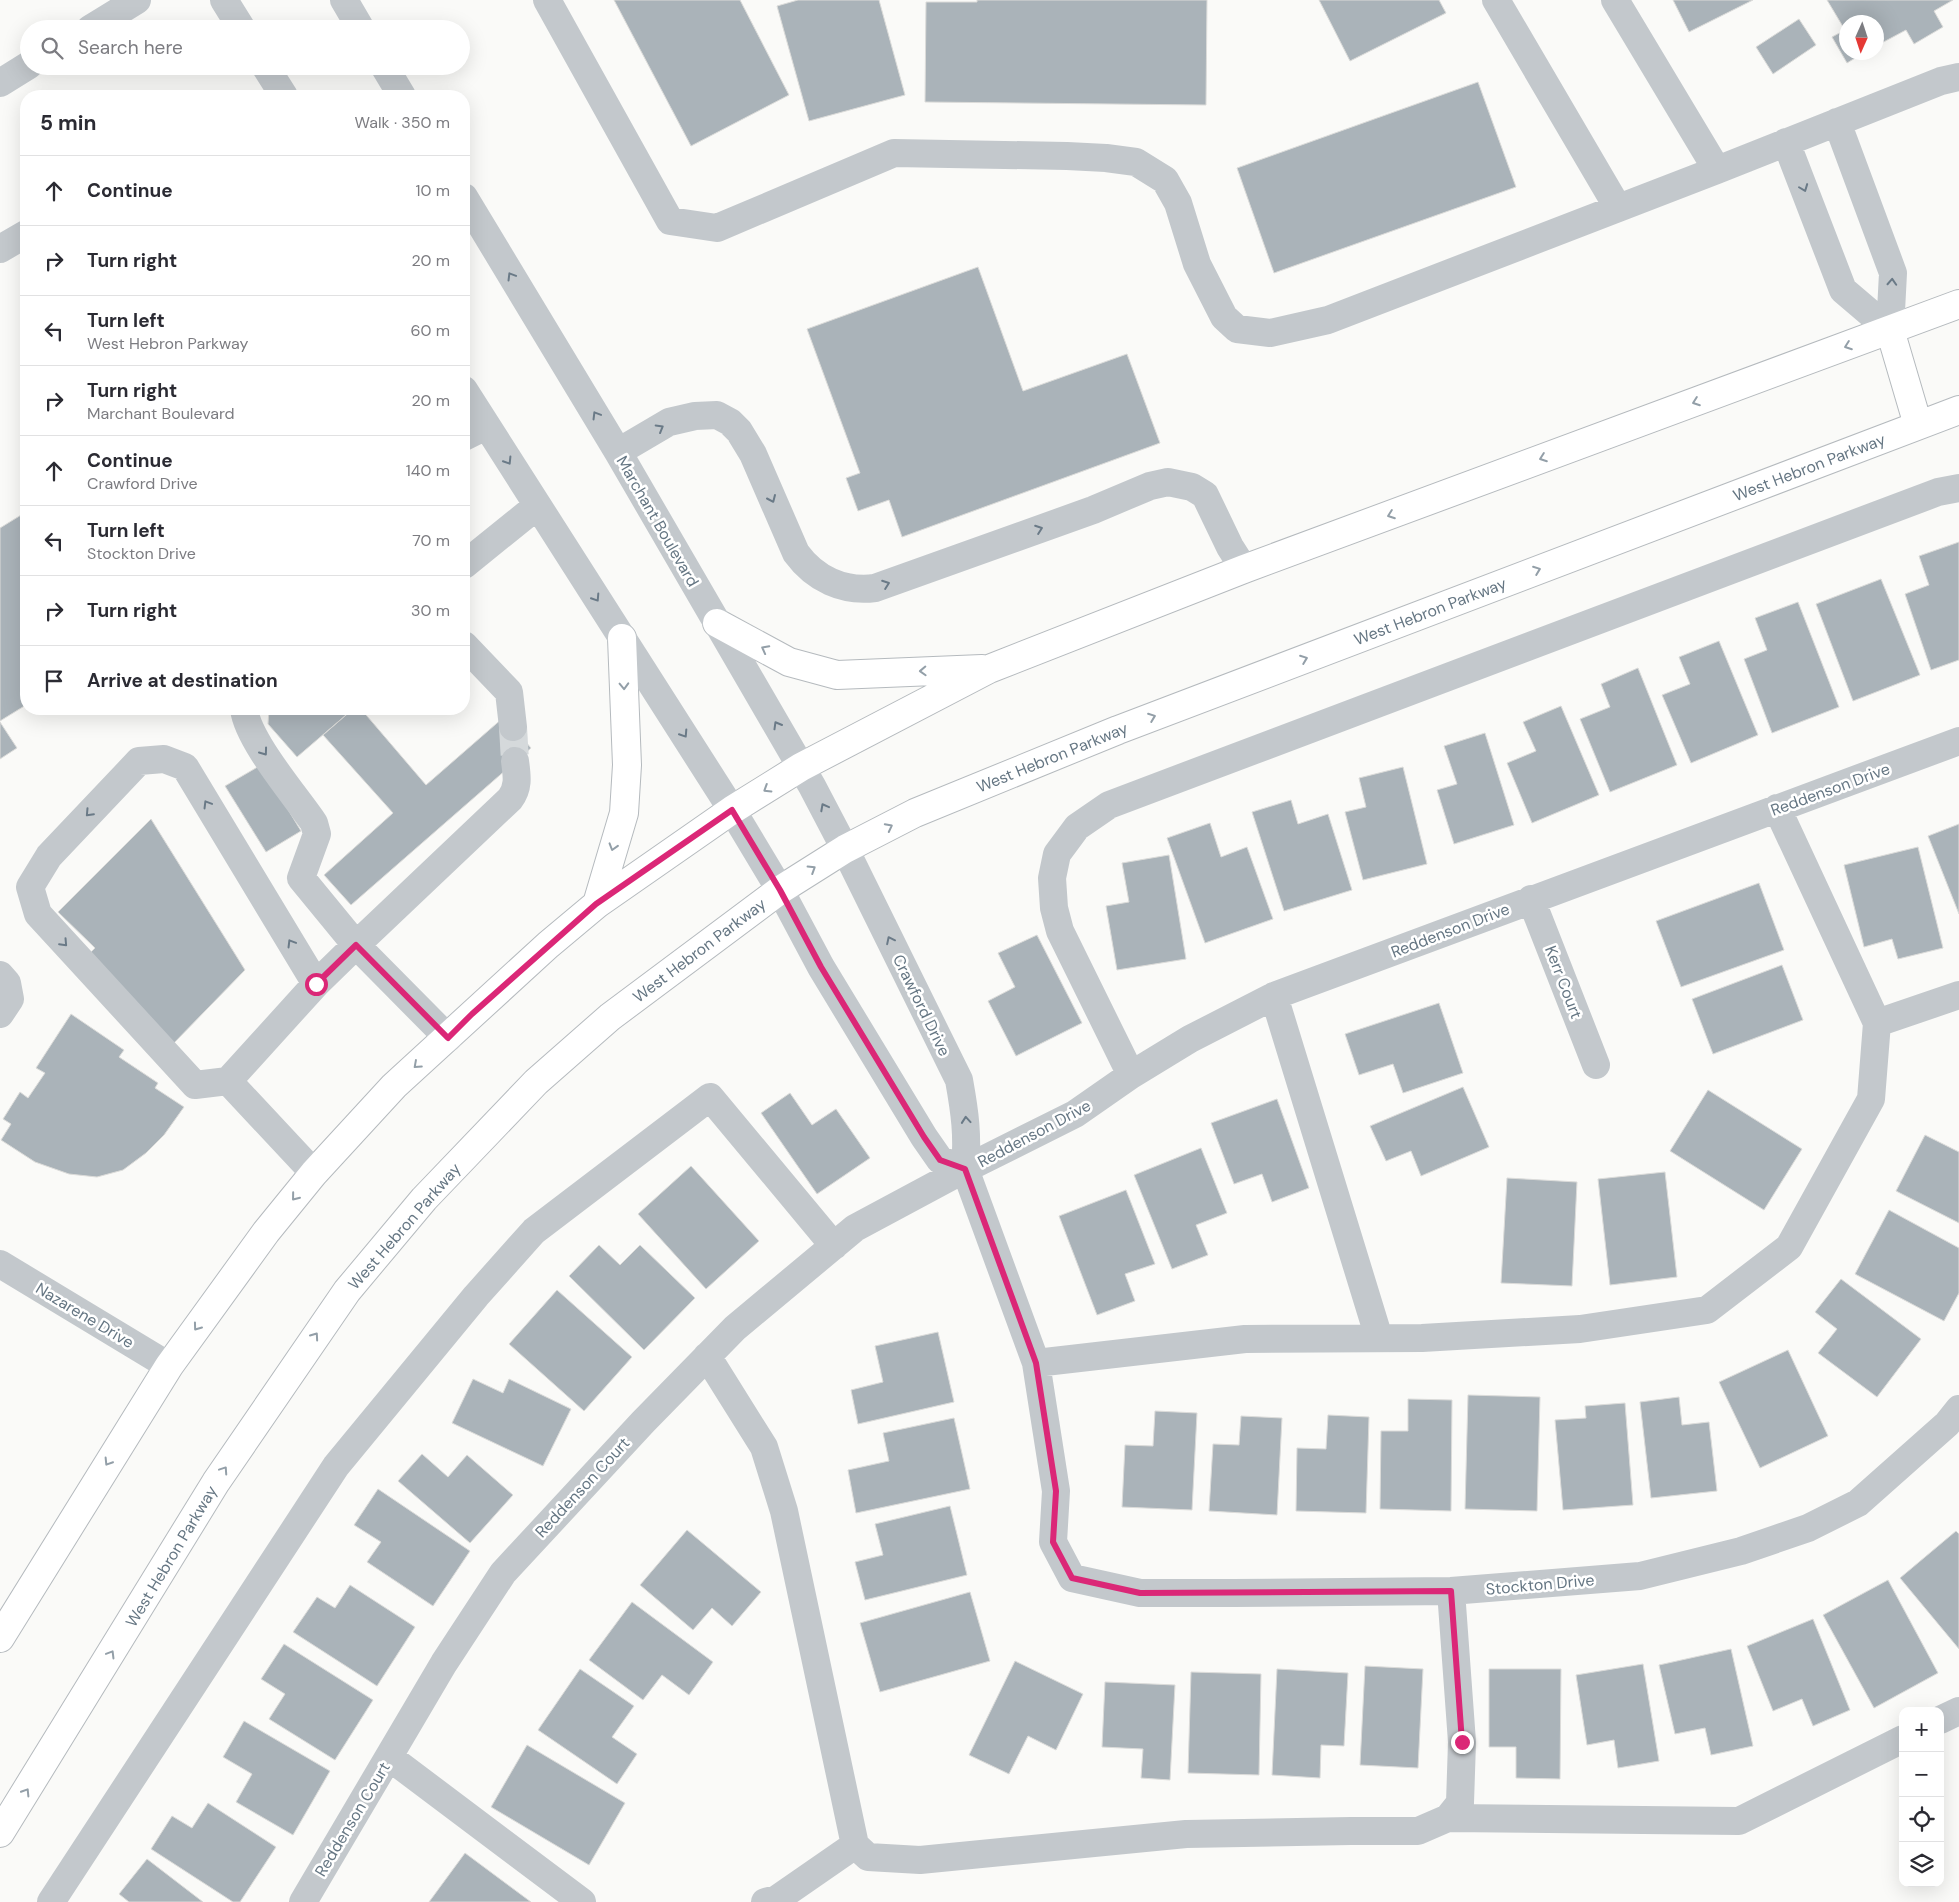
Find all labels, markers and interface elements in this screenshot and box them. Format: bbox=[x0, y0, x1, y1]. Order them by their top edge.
north arrow bbox=[1839, 15, 1884, 60]
search box bbox=[20, 20, 470, 75]
icon: search bbox=[38, 34, 66, 62]
text: Search here bbox=[78, 35, 183, 60]
text: 5 min bbox=[40, 109, 96, 137]
text: Walk · 350 m bbox=[355, 112, 450, 133]
icon: ahead bbox=[40, 177, 68, 205]
text: Continue bbox=[87, 178, 173, 203]
text: 10 m bbox=[416, 180, 450, 201]
one-way arrow bbox=[1798, 183, 1808, 191]
icon: right bbox=[40, 247, 68, 275]
text: Turn right bbox=[87, 248, 177, 273]
text: 20 m bbox=[411, 250, 450, 271]
one-way arrow bbox=[508, 273, 518, 282]
one-way arrow bbox=[1887, 277, 1898, 285]
text: Turn left bbox=[87, 308, 165, 333]
icon: left bbox=[40, 317, 68, 345]
text: 60 m bbox=[410, 320, 450, 341]
text: West Hebron Parkway bbox=[87, 333, 248, 354]
one-way arrow bbox=[1844, 340, 1853, 350]
text: Turn right bbox=[87, 378, 177, 403]
icon: right bbox=[40, 387, 68, 415]
text: 20 m bbox=[411, 390, 450, 411]
one-way arrow bbox=[1692, 396, 1700, 406]
text: Marchant Boulevard bbox=[87, 403, 235, 424]
one-way arrow bbox=[592, 412, 602, 421]
one-way arrow bbox=[655, 424, 664, 434]
street label: West Hebron Parkway bbox=[1730, 429, 1888, 506]
text: Continue bbox=[87, 448, 173, 473]
street label: Marchant Boulevard bbox=[612, 452, 704, 590]
one-way arrow bbox=[1539, 452, 1548, 462]
one-way arrow bbox=[502, 455, 511, 464]
icon: ahead bbox=[40, 457, 68, 485]
text: 140 m bbox=[406, 460, 450, 481]
text: Crawford Drive bbox=[87, 473, 198, 494]
one-way arrow bbox=[766, 494, 777, 503]
one-way arrow bbox=[1387, 509, 1395, 519]
text: Turn left bbox=[87, 518, 165, 543]
one-way arrow bbox=[1035, 525, 1043, 535]
icon: left bbox=[40, 527, 68, 555]
text: 70 m bbox=[412, 530, 450, 551]
text: Stockton Drive bbox=[87, 543, 196, 564]
one-way arrow bbox=[1532, 566, 1541, 576]
street label: West Hebron Parkway bbox=[1351, 573, 1509, 650]
one-way arrow bbox=[882, 580, 890, 590]
one-way arrow bbox=[589, 592, 599, 601]
icon: right bbox=[40, 597, 68, 625]
text: Turn right bbox=[87, 598, 177, 623]
text: 30 m bbox=[411, 600, 450, 621]
one-way arrow bbox=[761, 645, 770, 655]
one-way arrow bbox=[1299, 655, 1307, 665]
one-way arrow bbox=[918, 666, 926, 677]
icon: arrive bbox=[40, 667, 68, 695]
text: Arrive at destination bbox=[87, 668, 278, 693]
one-way arrow bbox=[618, 683, 629, 691]
one-way arrow bbox=[1147, 713, 1155, 723]
street label: West Hebron Parkway bbox=[973, 717, 1131, 797]
one-way arrow bbox=[773, 721, 783, 730]
one-way arrow bbox=[677, 729, 687, 738]
one-way arrow bbox=[258, 746, 267, 756]
street label: Reddenson Drive bbox=[1768, 758, 1893, 821]
one-way arrow bbox=[763, 782, 772, 792]
one-way arrow bbox=[203, 800, 213, 809]
one-way arrow bbox=[820, 804, 830, 813]
one-way arrow bbox=[86, 808, 95, 817]
one-way arrow bbox=[884, 822, 893, 833]
one-way arrow bbox=[609, 843, 619, 851]
one-way arrow bbox=[807, 866, 816, 876]
street label: West Hebron Parkway bbox=[629, 893, 770, 1007]
street label: Reddenson Drive bbox=[1388, 898, 1512, 963]
one-way arrow bbox=[886, 936, 896, 945]
one-way arrow bbox=[58, 937, 67, 946]
one-way arrow bbox=[288, 939, 297, 948]
street label: Kerr Court bbox=[1540, 943, 1587, 1022]
street label: Crawford Drive bbox=[888, 951, 955, 1060]
route start bbox=[305, 973, 328, 996]
one-way arrow bbox=[414, 1060, 423, 1069]
street label: Reddenson Drive bbox=[974, 1095, 1094, 1172]
one-way arrow bbox=[961, 1116, 972, 1124]
street label: West Hebron Parkway bbox=[344, 1158, 465, 1294]
one-way arrow bbox=[292, 1191, 300, 1200]
street label: Nazarene Drive bbox=[32, 1278, 138, 1353]
one-way arrow bbox=[195, 1321, 203, 1330]
one-way arrow bbox=[309, 1332, 318, 1342]
street label: Reddenson Court bbox=[530, 1433, 634, 1542]
one-way arrow bbox=[104, 1457, 114, 1466]
one-way arrow bbox=[218, 1467, 227, 1476]
street label: West Hebron Parkway bbox=[121, 1482, 222, 1631]
street label: Stockton Drive bbox=[1485, 1569, 1595, 1600]
one-way arrow bbox=[105, 1650, 114, 1659]
map controls bbox=[1899, 1707, 1944, 1887]
button: + bbox=[1899, 1707, 1944, 1752]
route end bbox=[1451, 1731, 1474, 1754]
button: − bbox=[1899, 1752, 1944, 1797]
street label: Reddenson Court bbox=[310, 1758, 395, 1880]
one-way arrow bbox=[20, 1788, 29, 1798]
button: locate bbox=[1899, 1797, 1944, 1842]
button: layers bbox=[1899, 1842, 1944, 1887]

